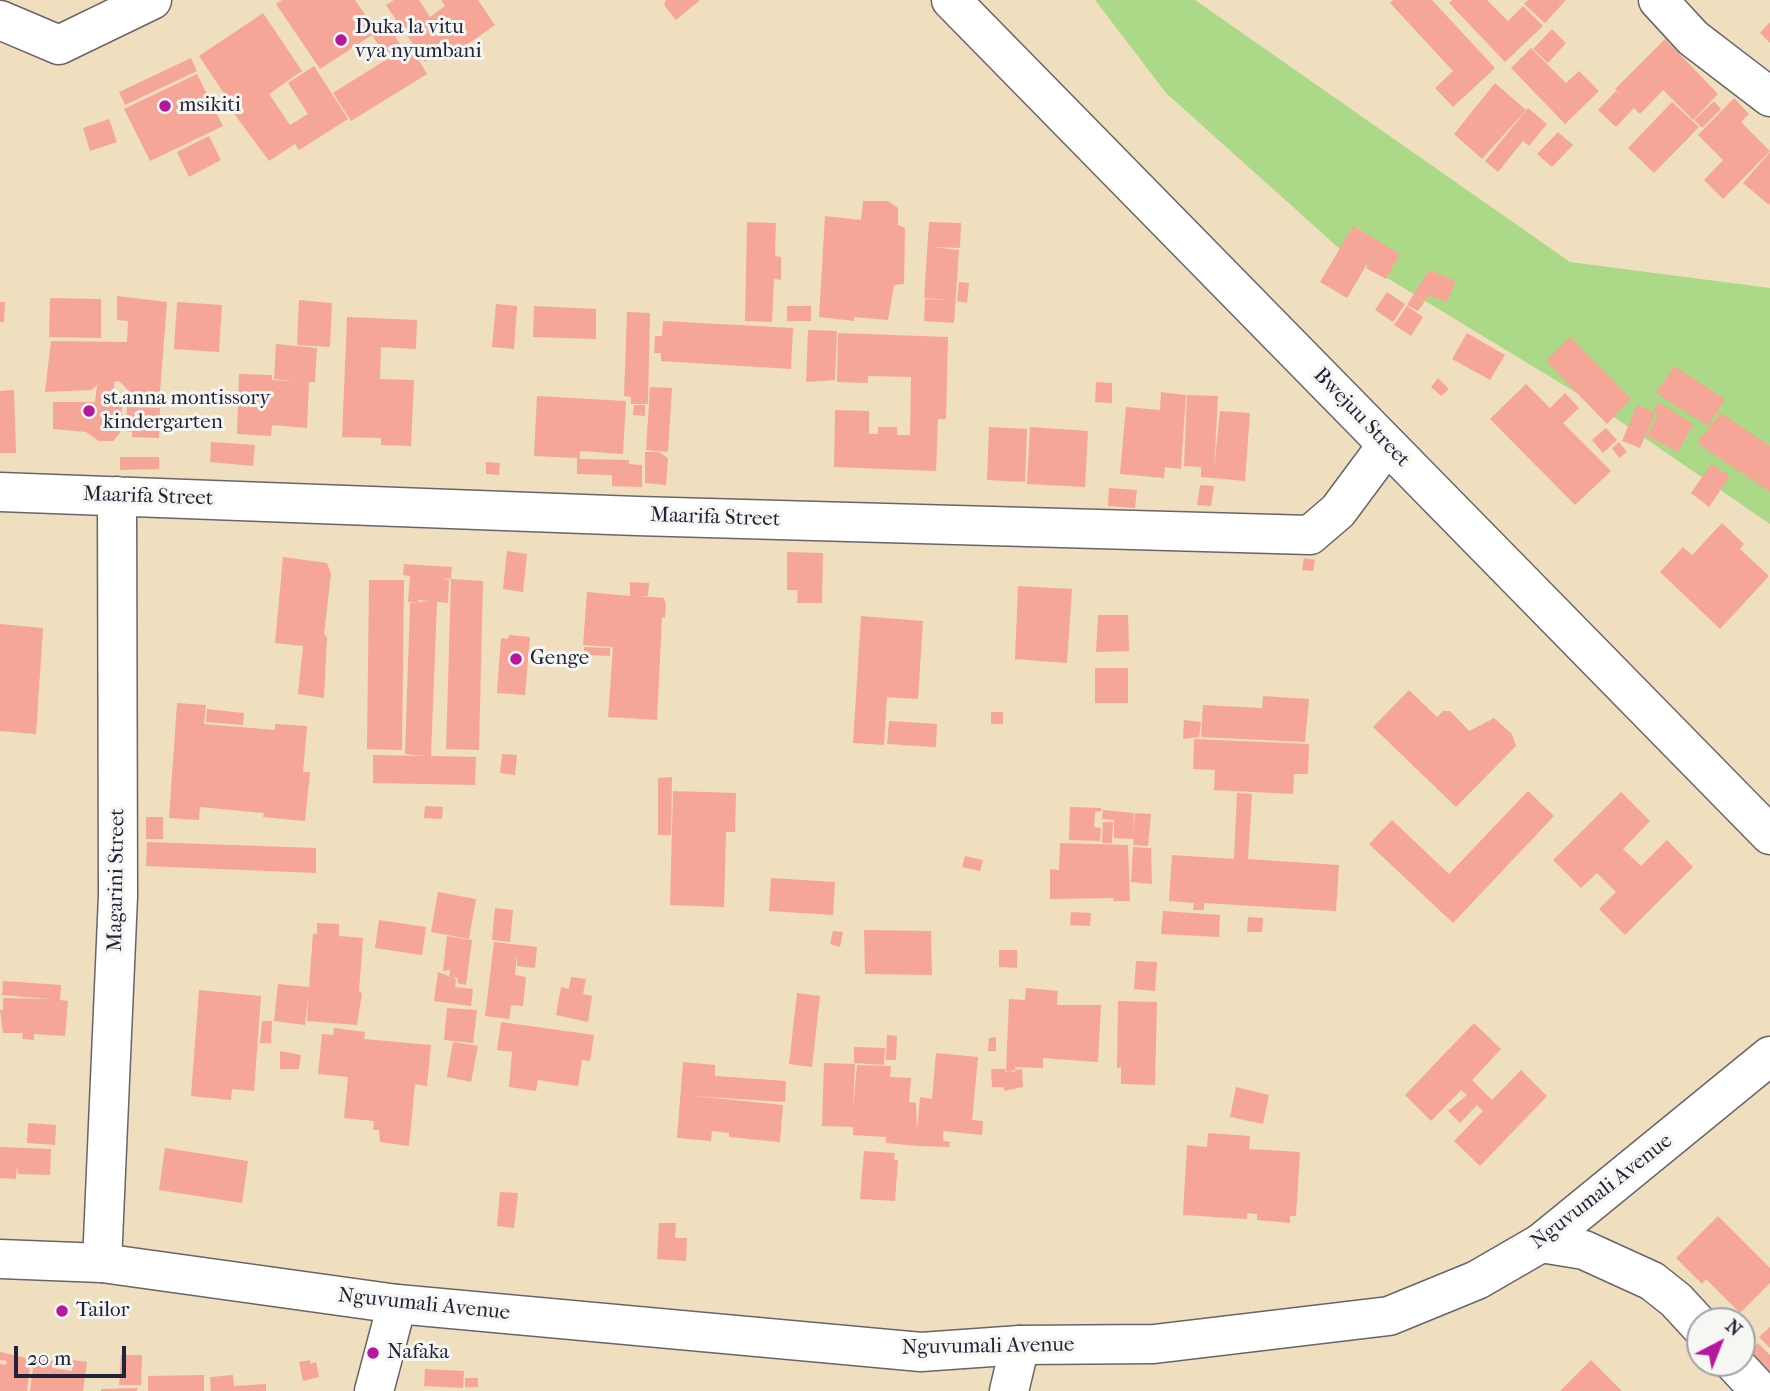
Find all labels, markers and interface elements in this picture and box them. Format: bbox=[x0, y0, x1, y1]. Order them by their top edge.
place label: Duka la vitu vya nyumbani bbox=[355, 15, 482, 65]
marker: Duka la vitu vya nyumbani bbox=[333, 32, 349, 48]
place label: msikiti bbox=[179, 93, 241, 119]
marker: msikiti bbox=[157, 98, 173, 114]
street label: Bwejuu Street bbox=[1307, 363, 1415, 473]
place label: st.anna montissory kindergarten bbox=[103, 386, 270, 436]
marker: st.anna montissory kindergarten bbox=[81, 403, 97, 419]
street label: Maarifa Street bbox=[82, 482, 214, 512]
street label: Maarifa Street bbox=[649, 503, 781, 533]
place label: Genge bbox=[530, 646, 589, 672]
marker: Genge bbox=[508, 651, 524, 667]
street label: Magarini Street bbox=[103, 808, 131, 952]
street label: Nguvumali Avenue bbox=[1526, 1129, 1678, 1255]
street label: Nguvumali Avenue bbox=[337, 1283, 511, 1327]
place label: Tailor bbox=[76, 1298, 129, 1324]
marker: Tailor bbox=[54, 1303, 70, 1319]
north arrow bbox=[1686, 1307, 1756, 1377]
text: N bbox=[1721, 1315, 1746, 1341]
scale bar bbox=[18, 1332, 130, 1376]
street label: Nguvumali Avenue bbox=[901, 1333, 1075, 1361]
place label: Nafaka bbox=[387, 1340, 449, 1366]
marker: Nafaka bbox=[365, 1345, 381, 1361]
text: 20 m bbox=[27, 1346, 71, 1370]

